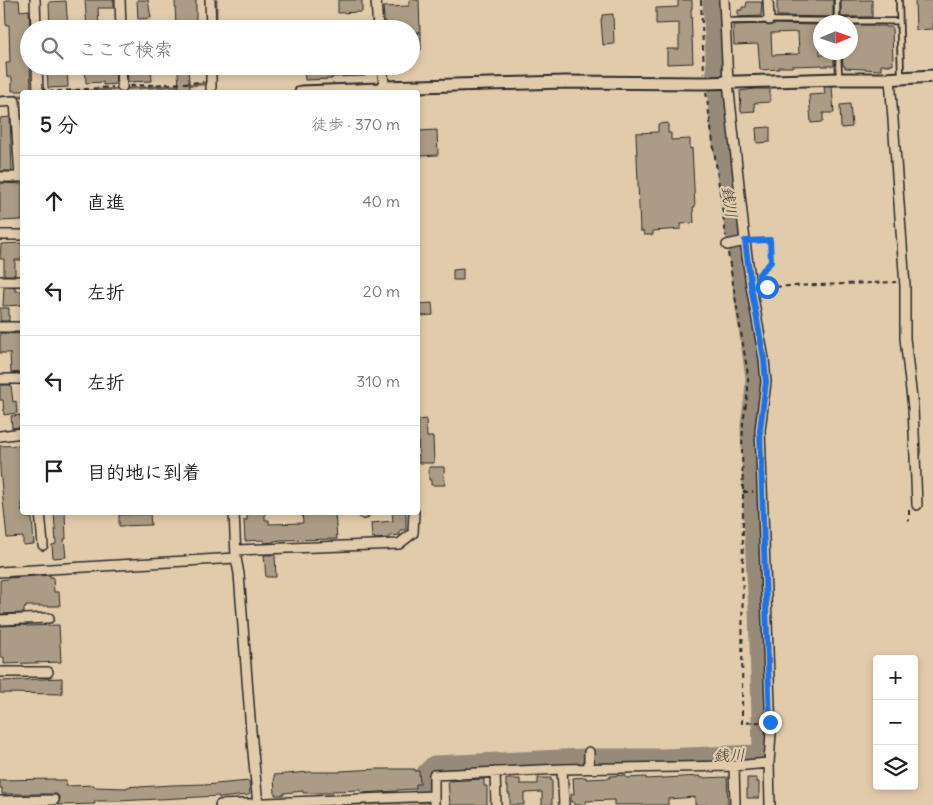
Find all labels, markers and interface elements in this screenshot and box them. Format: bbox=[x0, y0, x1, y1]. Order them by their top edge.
north arrow bbox=[813, 15, 858, 60]
search box bbox=[20, 20, 420, 75]
icon: search bbox=[38, 34, 66, 62]
text: ここで検索 bbox=[78, 37, 173, 61]
text: 5 分 bbox=[40, 111, 78, 138]
text: 徒歩 · 370 m bbox=[312, 114, 400, 134]
water label: 銭川 bbox=[718, 185, 742, 219]
icon: ahead bbox=[40, 187, 68, 215]
text: 直進 bbox=[87, 190, 125, 214]
text: 40 m bbox=[362, 191, 400, 211]
route start bbox=[756, 276, 779, 299]
icon: left bbox=[40, 277, 68, 305]
text: 左折 bbox=[87, 280, 125, 304]
text: 20 m bbox=[363, 281, 400, 301]
icon: left bbox=[40, 367, 68, 395]
text: 左折 bbox=[87, 370, 125, 394]
text: 310 m bbox=[356, 371, 400, 391]
icon: arrive bbox=[40, 457, 68, 485]
text: 目的地に到着 bbox=[87, 460, 201, 484]
map controls bbox=[873, 655, 918, 790]
button: + bbox=[873, 655, 918, 700]
button: − bbox=[873, 700, 918, 745]
route end bbox=[759, 711, 782, 734]
water label: 銭川 bbox=[713, 744, 745, 766]
button: layers bbox=[873, 745, 918, 790]

